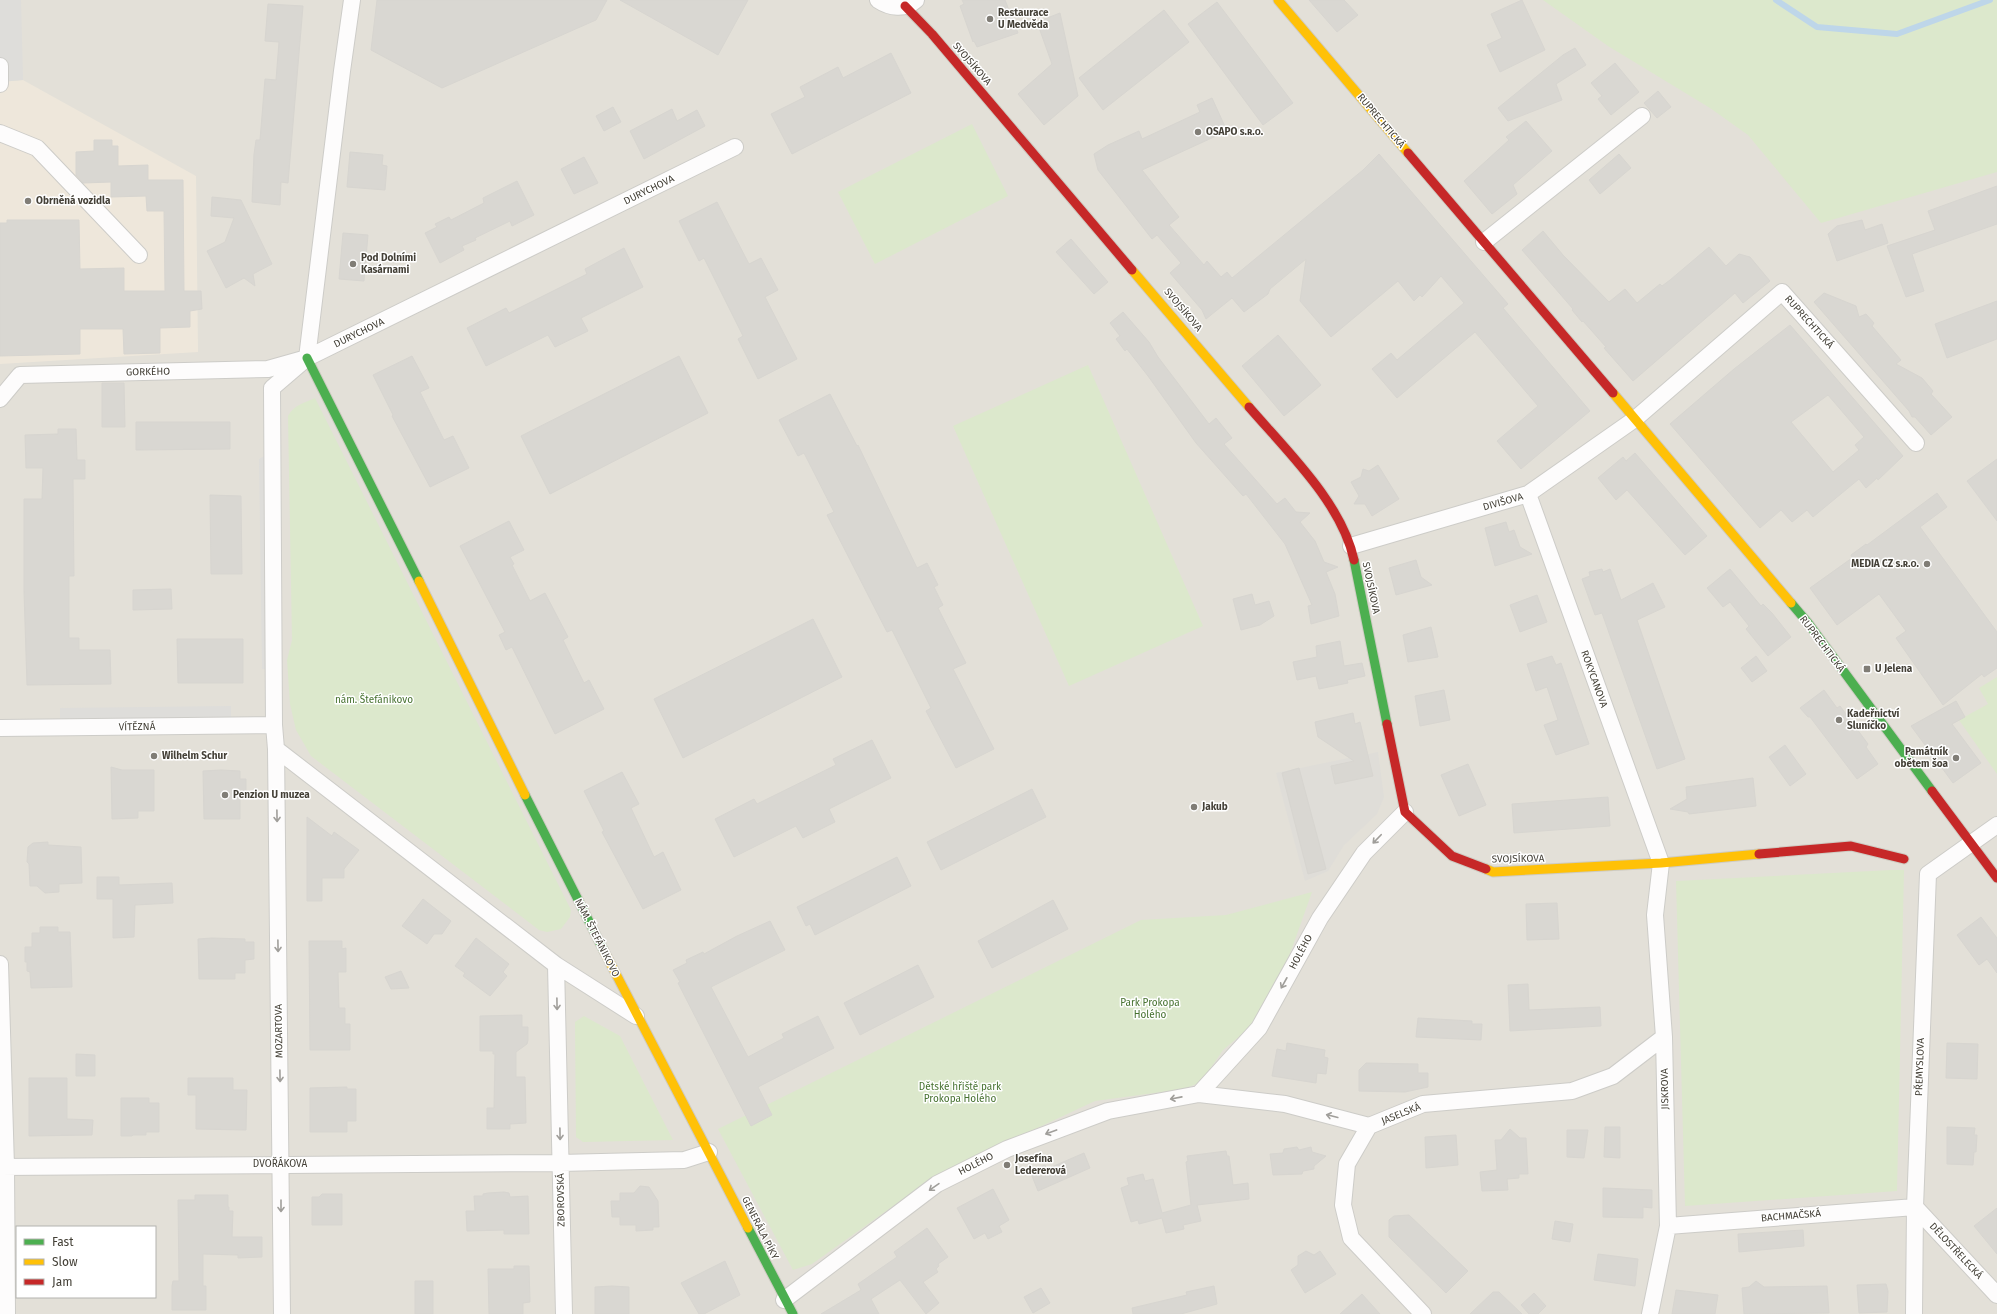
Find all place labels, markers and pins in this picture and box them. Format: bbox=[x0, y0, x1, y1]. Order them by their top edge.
place label: Restaurace U Medvěda bbox=[998, 7, 1049, 31]
marker: Restaurace U Medvěda bbox=[985, 14, 995, 24]
place label: OSAPO s.ʀ.ᴏ. bbox=[1206, 126, 1264, 138]
marker: OSAPO s.ʀ.ᴏ. bbox=[1193, 127, 1203, 137]
place label: Obrněná vozidla bbox=[36, 194, 111, 207]
marker: Obrněná vozidla bbox=[23, 196, 33, 206]
place label: Pod Dolními Kasárnami bbox=[361, 251, 416, 276]
marker: Pod Dolními Kasárnami bbox=[348, 259, 358, 269]
place label: MEDIA CZ s.ʀ.ᴏ. bbox=[1851, 558, 1920, 570]
marker: MEDIA CZ s.ʀ.ᴏ. bbox=[1922, 559, 1932, 569]
place label: U Jelena bbox=[1875, 663, 1913, 675]
marker: U Jelena bbox=[1862, 664, 1872, 674]
place label: Kadeřnictví Sluníčko bbox=[1847, 707, 1900, 732]
marker: Kadeřnictví Sluníčko bbox=[1834, 715, 1844, 725]
place label: Památník obětem šoa bbox=[1895, 745, 1949, 770]
place label: Wilhelm Schur bbox=[162, 750, 228, 762]
marker: Wilhelm Schur bbox=[149, 751, 159, 761]
marker: Památník obětem šoa bbox=[1951, 753, 1961, 763]
place label: Penzion U muzea bbox=[233, 789, 310, 801]
marker: Penzion U muzea bbox=[220, 790, 230, 800]
place label: Jakub bbox=[1201, 801, 1228, 813]
marker: Jakub bbox=[1189, 802, 1199, 812]
place label: Josefína Ledererová bbox=[1014, 1152, 1067, 1177]
marker: Josefína Ledererová bbox=[1002, 1160, 1012, 1170]

